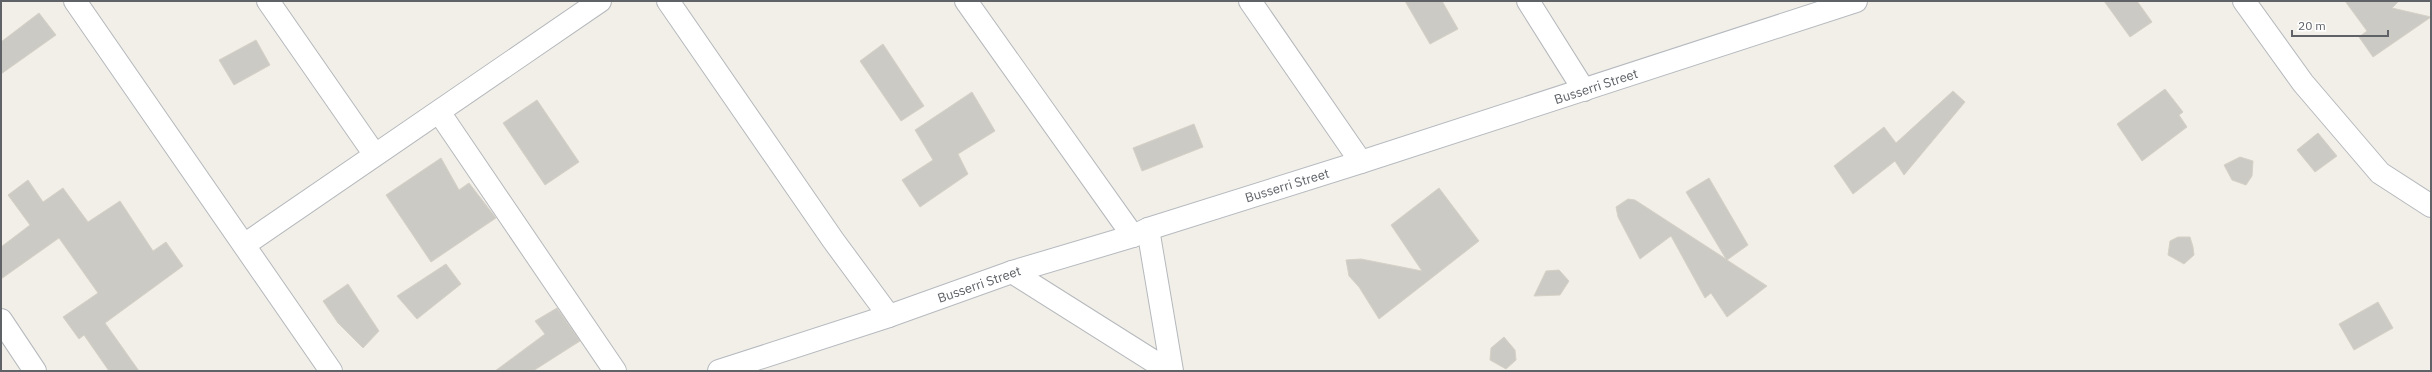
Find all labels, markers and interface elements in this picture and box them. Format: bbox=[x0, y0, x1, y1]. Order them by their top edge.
scale bar bbox=[2292, 12, 2388, 38]
text: 20 m bbox=[2298, 18, 2326, 33]
street label: Busserri Street bbox=[1552, 65, 1640, 108]
street label: Busserri Street bbox=[1243, 165, 1331, 206]
street label: Busserri Street bbox=[935, 262, 1023, 307]

